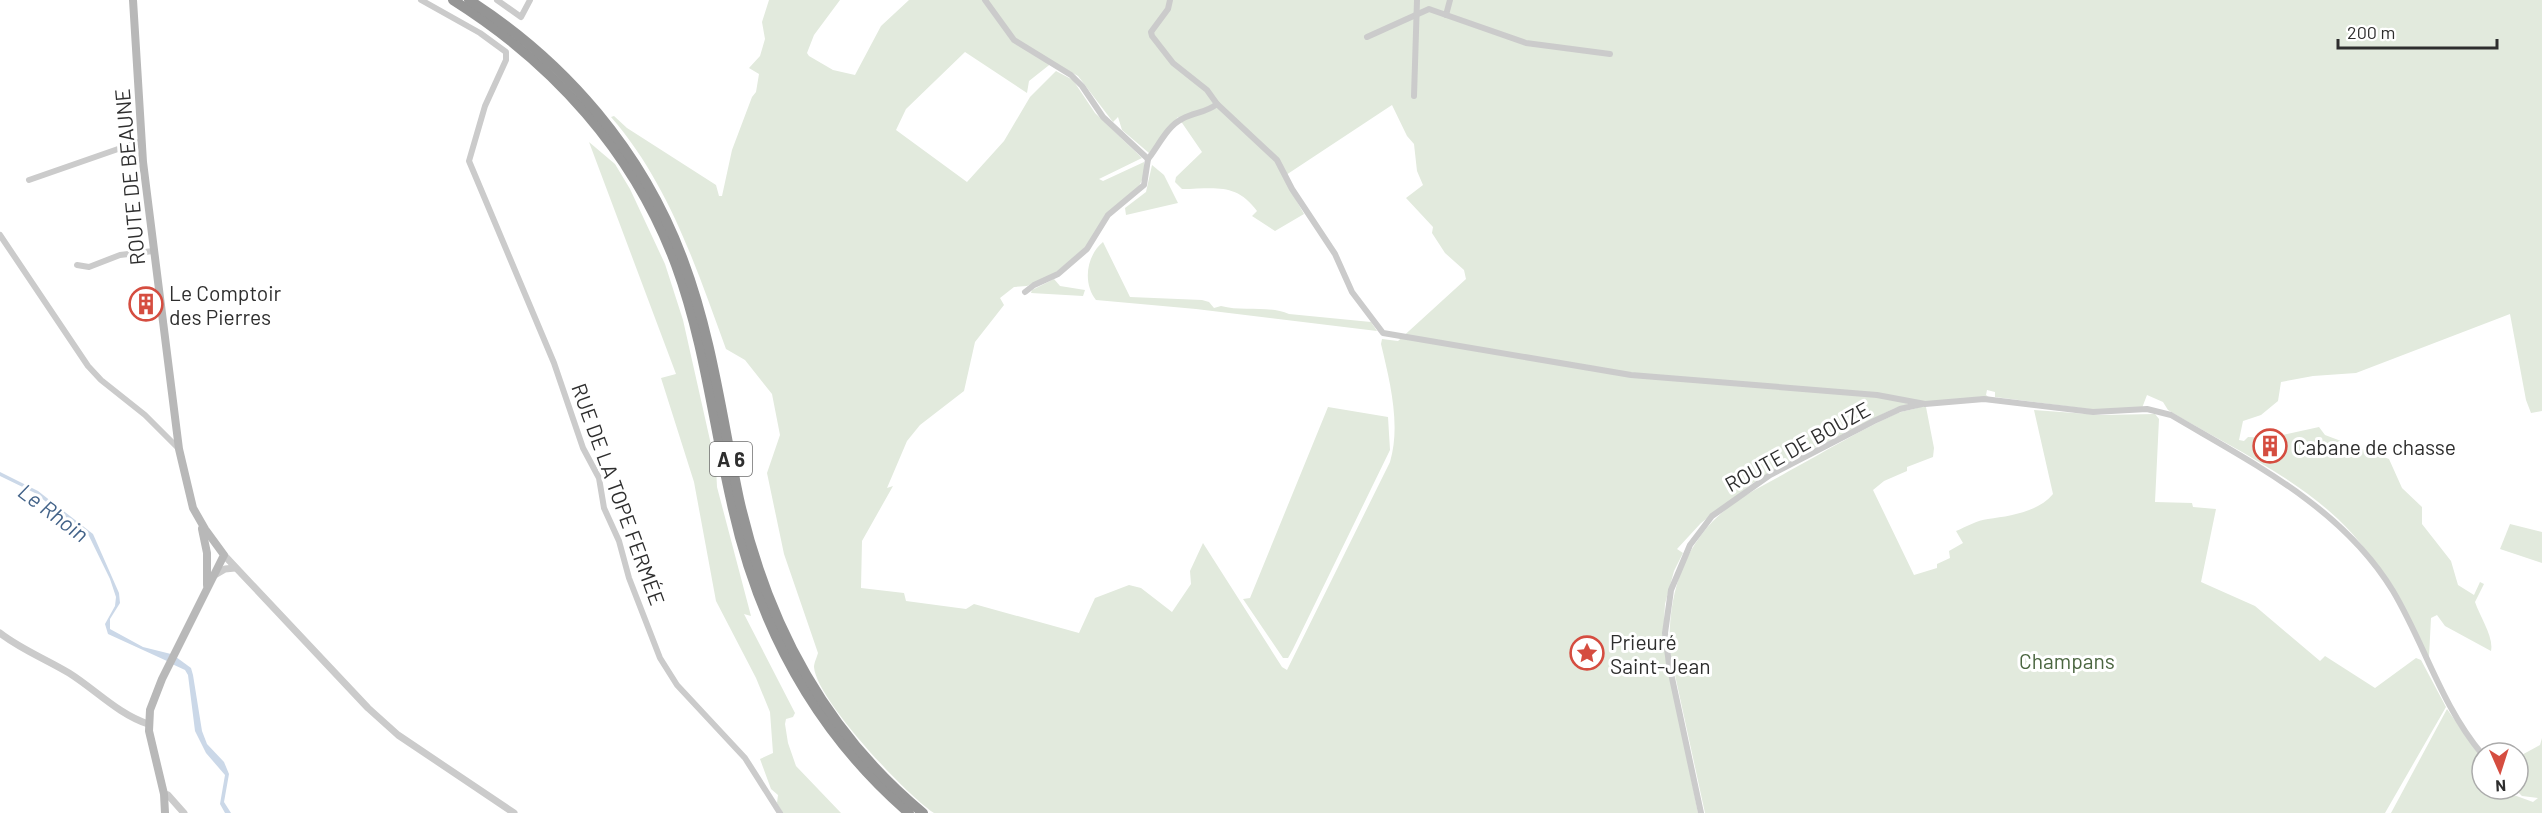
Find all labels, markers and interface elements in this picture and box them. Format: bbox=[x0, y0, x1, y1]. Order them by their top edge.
scale bar bbox=[2338, 12, 2497, 50]
text: 200 m bbox=[2347, 21, 2395, 43]
street label: ROUTE DE BEAUNE bbox=[109, 88, 149, 266]
place label: Le Comptoir des Pierres bbox=[169, 280, 282, 329]
building icon: Le Comptoir des Pierres bbox=[128, 286, 164, 322]
street label: RUE DE LA TOPE FERMÉE bbox=[567, 380, 671, 608]
street label: ROUTE DE BOUZE bbox=[1720, 396, 1874, 496]
building icon: Cabane de chasse bbox=[2252, 428, 2288, 464]
place label: Cabane de chasse bbox=[2293, 434, 2456, 459]
road number: A 6 bbox=[710, 442, 752, 476]
water label: Le Rhoin bbox=[14, 477, 94, 547]
place label: Prieuré Saint-Jean bbox=[1610, 629, 1711, 678]
place icon: Prieuré Saint-Jean bbox=[1569, 635, 1605, 671]
park label: Champans bbox=[2019, 648, 2115, 673]
north arrow bbox=[2470, 741, 2530, 801]
text: N bbox=[2495, 777, 2507, 796]

